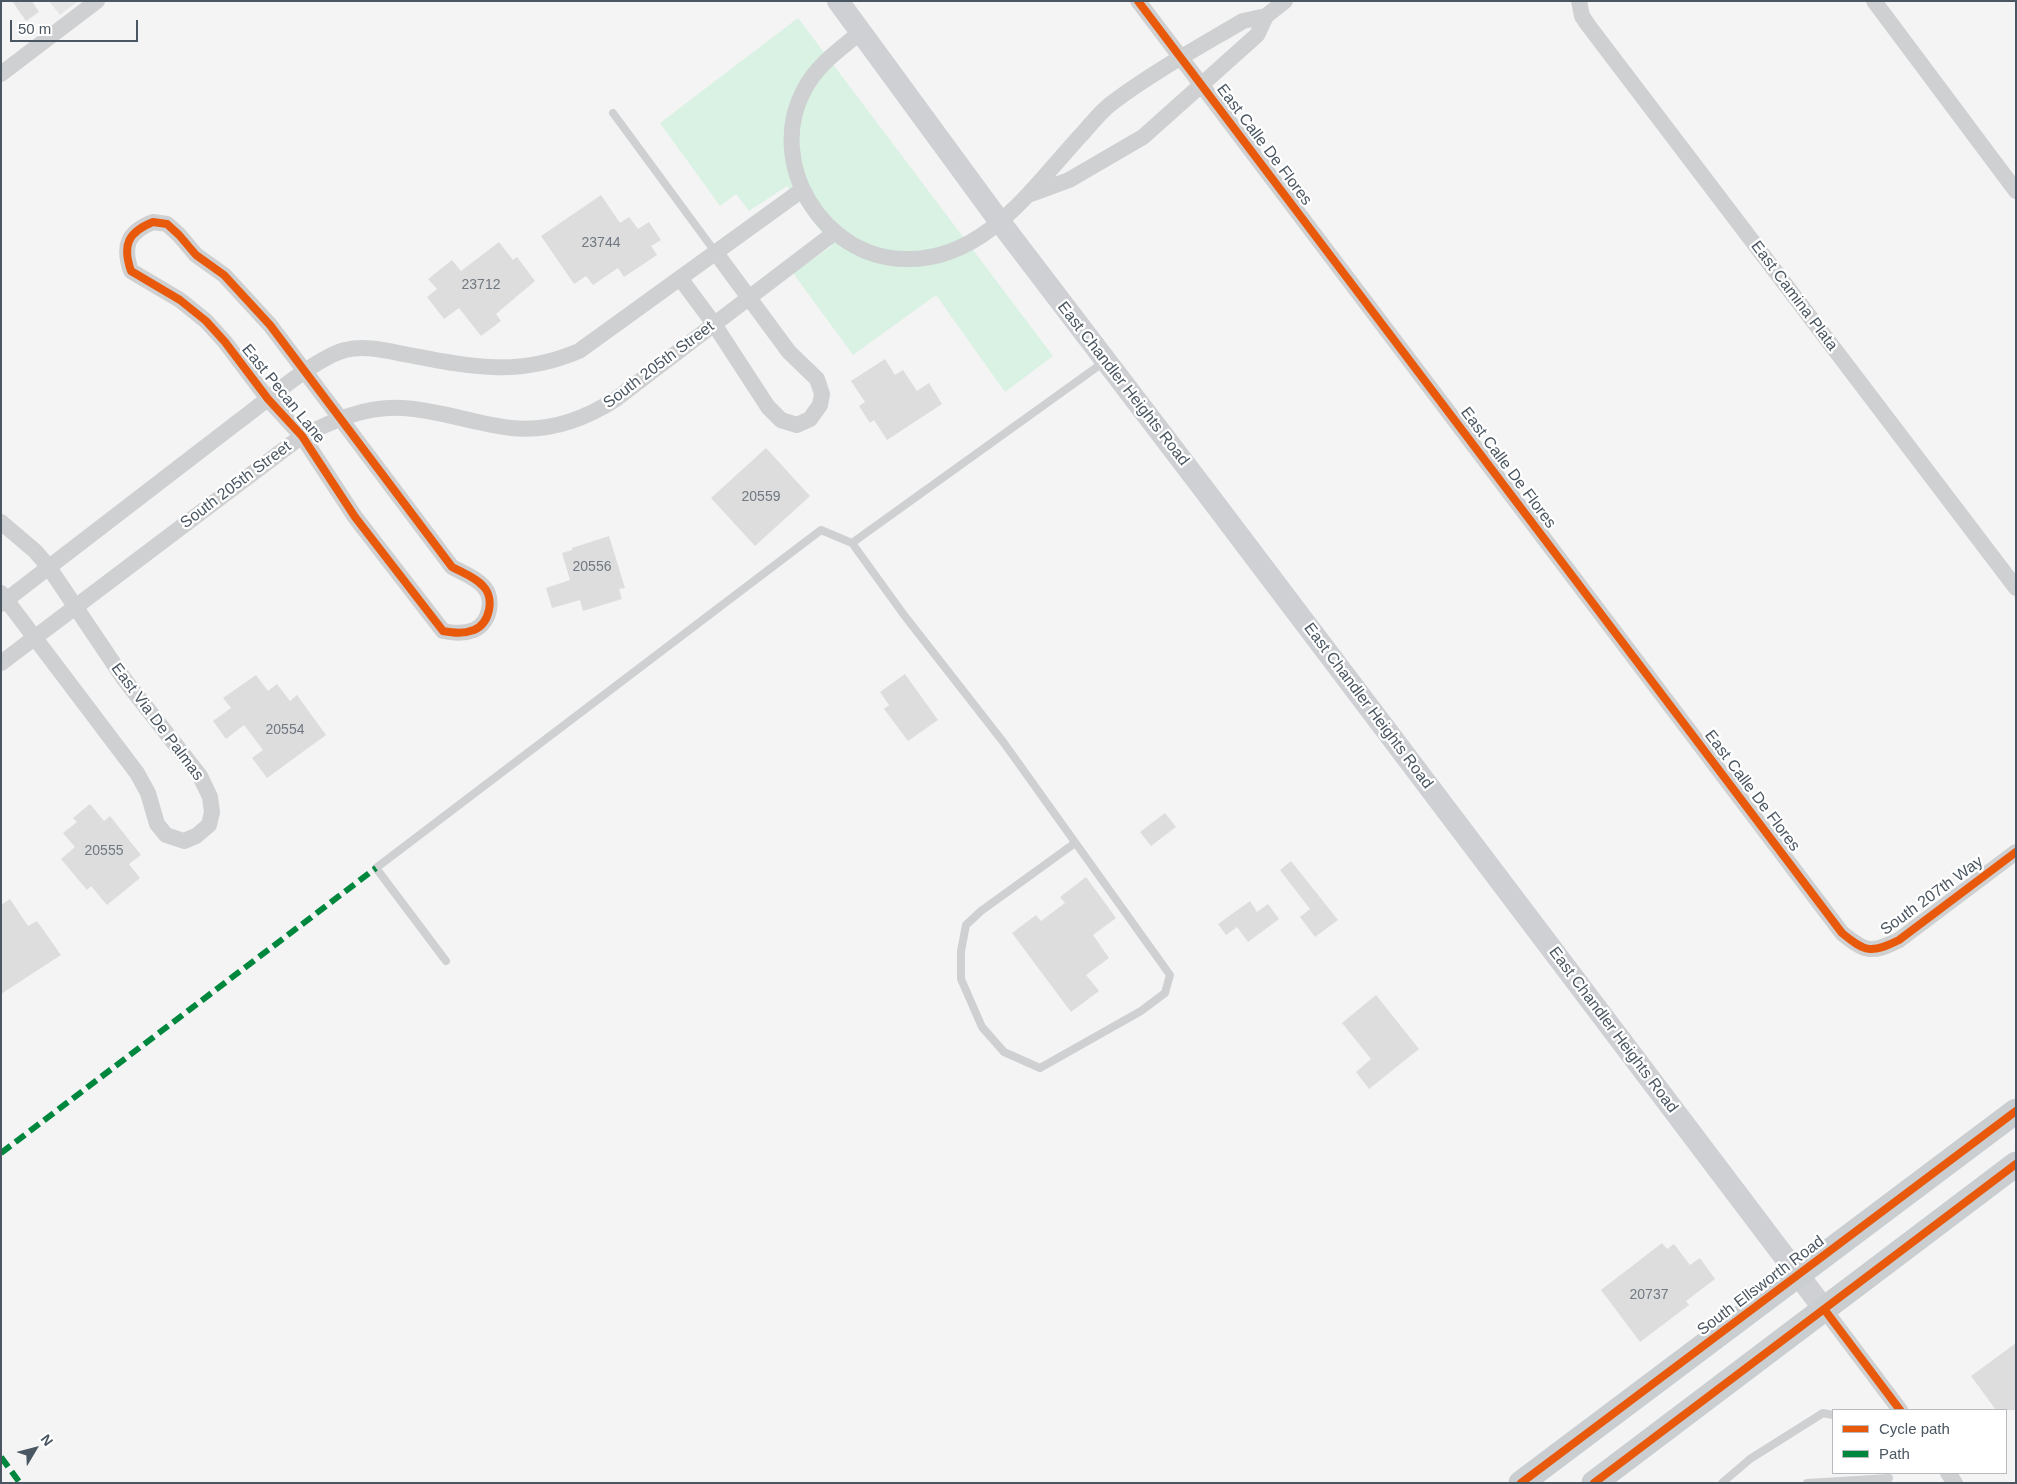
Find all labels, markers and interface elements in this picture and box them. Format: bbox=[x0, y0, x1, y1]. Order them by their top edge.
scale bar bbox=[12, 10, 140, 42]
text: 50 m bbox=[18, 20, 51, 37]
street label: East Calle De Flores bbox=[1212, 81, 1316, 209]
house number: 23744 bbox=[582, 235, 620, 251]
street label: East Camina Plata bbox=[1746, 237, 1842, 355]
house number: 23712 bbox=[462, 277, 500, 293]
street label: East Chandler Heights Road bbox=[1053, 298, 1193, 470]
street label: South 205th Street bbox=[600, 317, 718, 413]
street label: East Pecan Lane bbox=[237, 341, 329, 447]
street label: East Calle De Flores bbox=[1456, 404, 1560, 532]
street label: South 205th Street bbox=[177, 437, 295, 533]
house number: 20559 bbox=[742, 489, 780, 505]
house number: 20556 bbox=[573, 559, 611, 575]
street label: East Chandler Heights Road bbox=[1299, 619, 1437, 793]
street label: East Via De Palmas bbox=[107, 660, 207, 784]
house number: 20554 bbox=[266, 722, 304, 738]
street label: East Calle De Flores bbox=[1700, 727, 1804, 855]
house number: 20555 bbox=[85, 843, 123, 859]
street label: South 207th Way bbox=[1877, 852, 1987, 940]
street label: East Chandler Heights Road bbox=[1544, 943, 1682, 1117]
street label: South Ellsworth Road bbox=[1694, 1232, 1828, 1340]
house number: 20737 bbox=[1630, 1287, 1668, 1303]
legend bbox=[1832, 1409, 2007, 1474]
text: Cycle path bbox=[1879, 1420, 1950, 1437]
north arrow bbox=[10, 1424, 60, 1474]
text: N bbox=[38, 1431, 56, 1449]
text: Path bbox=[1879, 1445, 1910, 1462]

